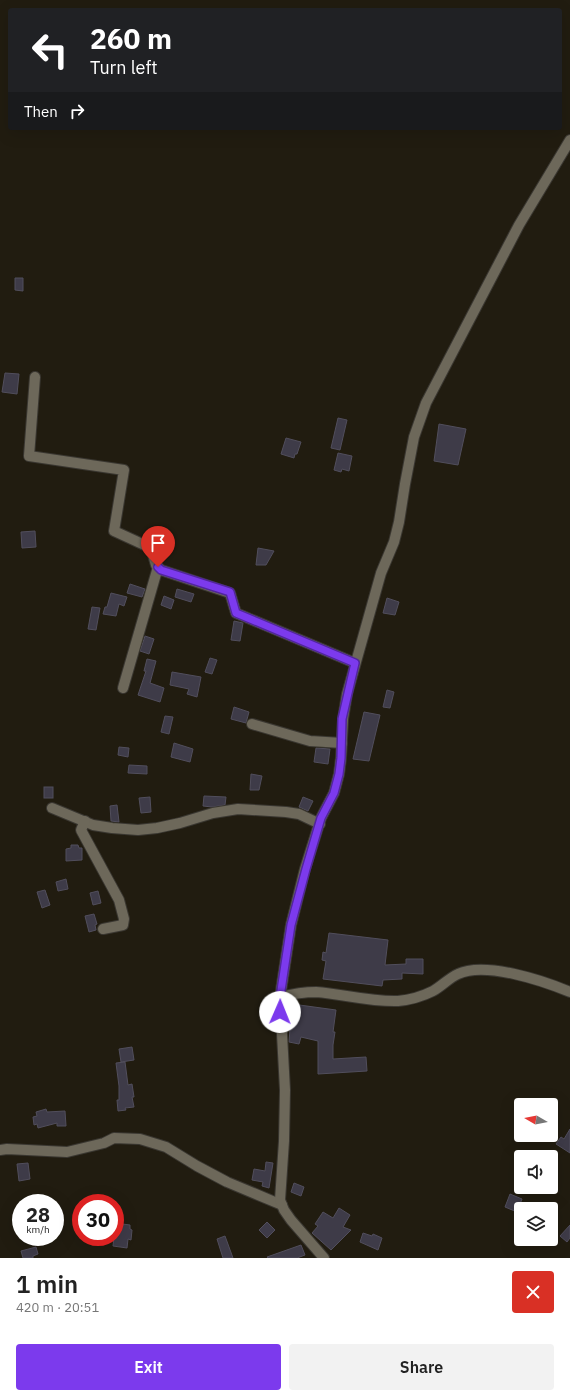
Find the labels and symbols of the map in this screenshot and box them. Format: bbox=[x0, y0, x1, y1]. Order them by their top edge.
pin bbox=[141, 526, 175, 567]
position arrow bbox=[259, 991, 301, 1033]
north arrow bbox=[514, 1098, 558, 1142]
speed limit sign: 30 bbox=[72, 1194, 124, 1246]

